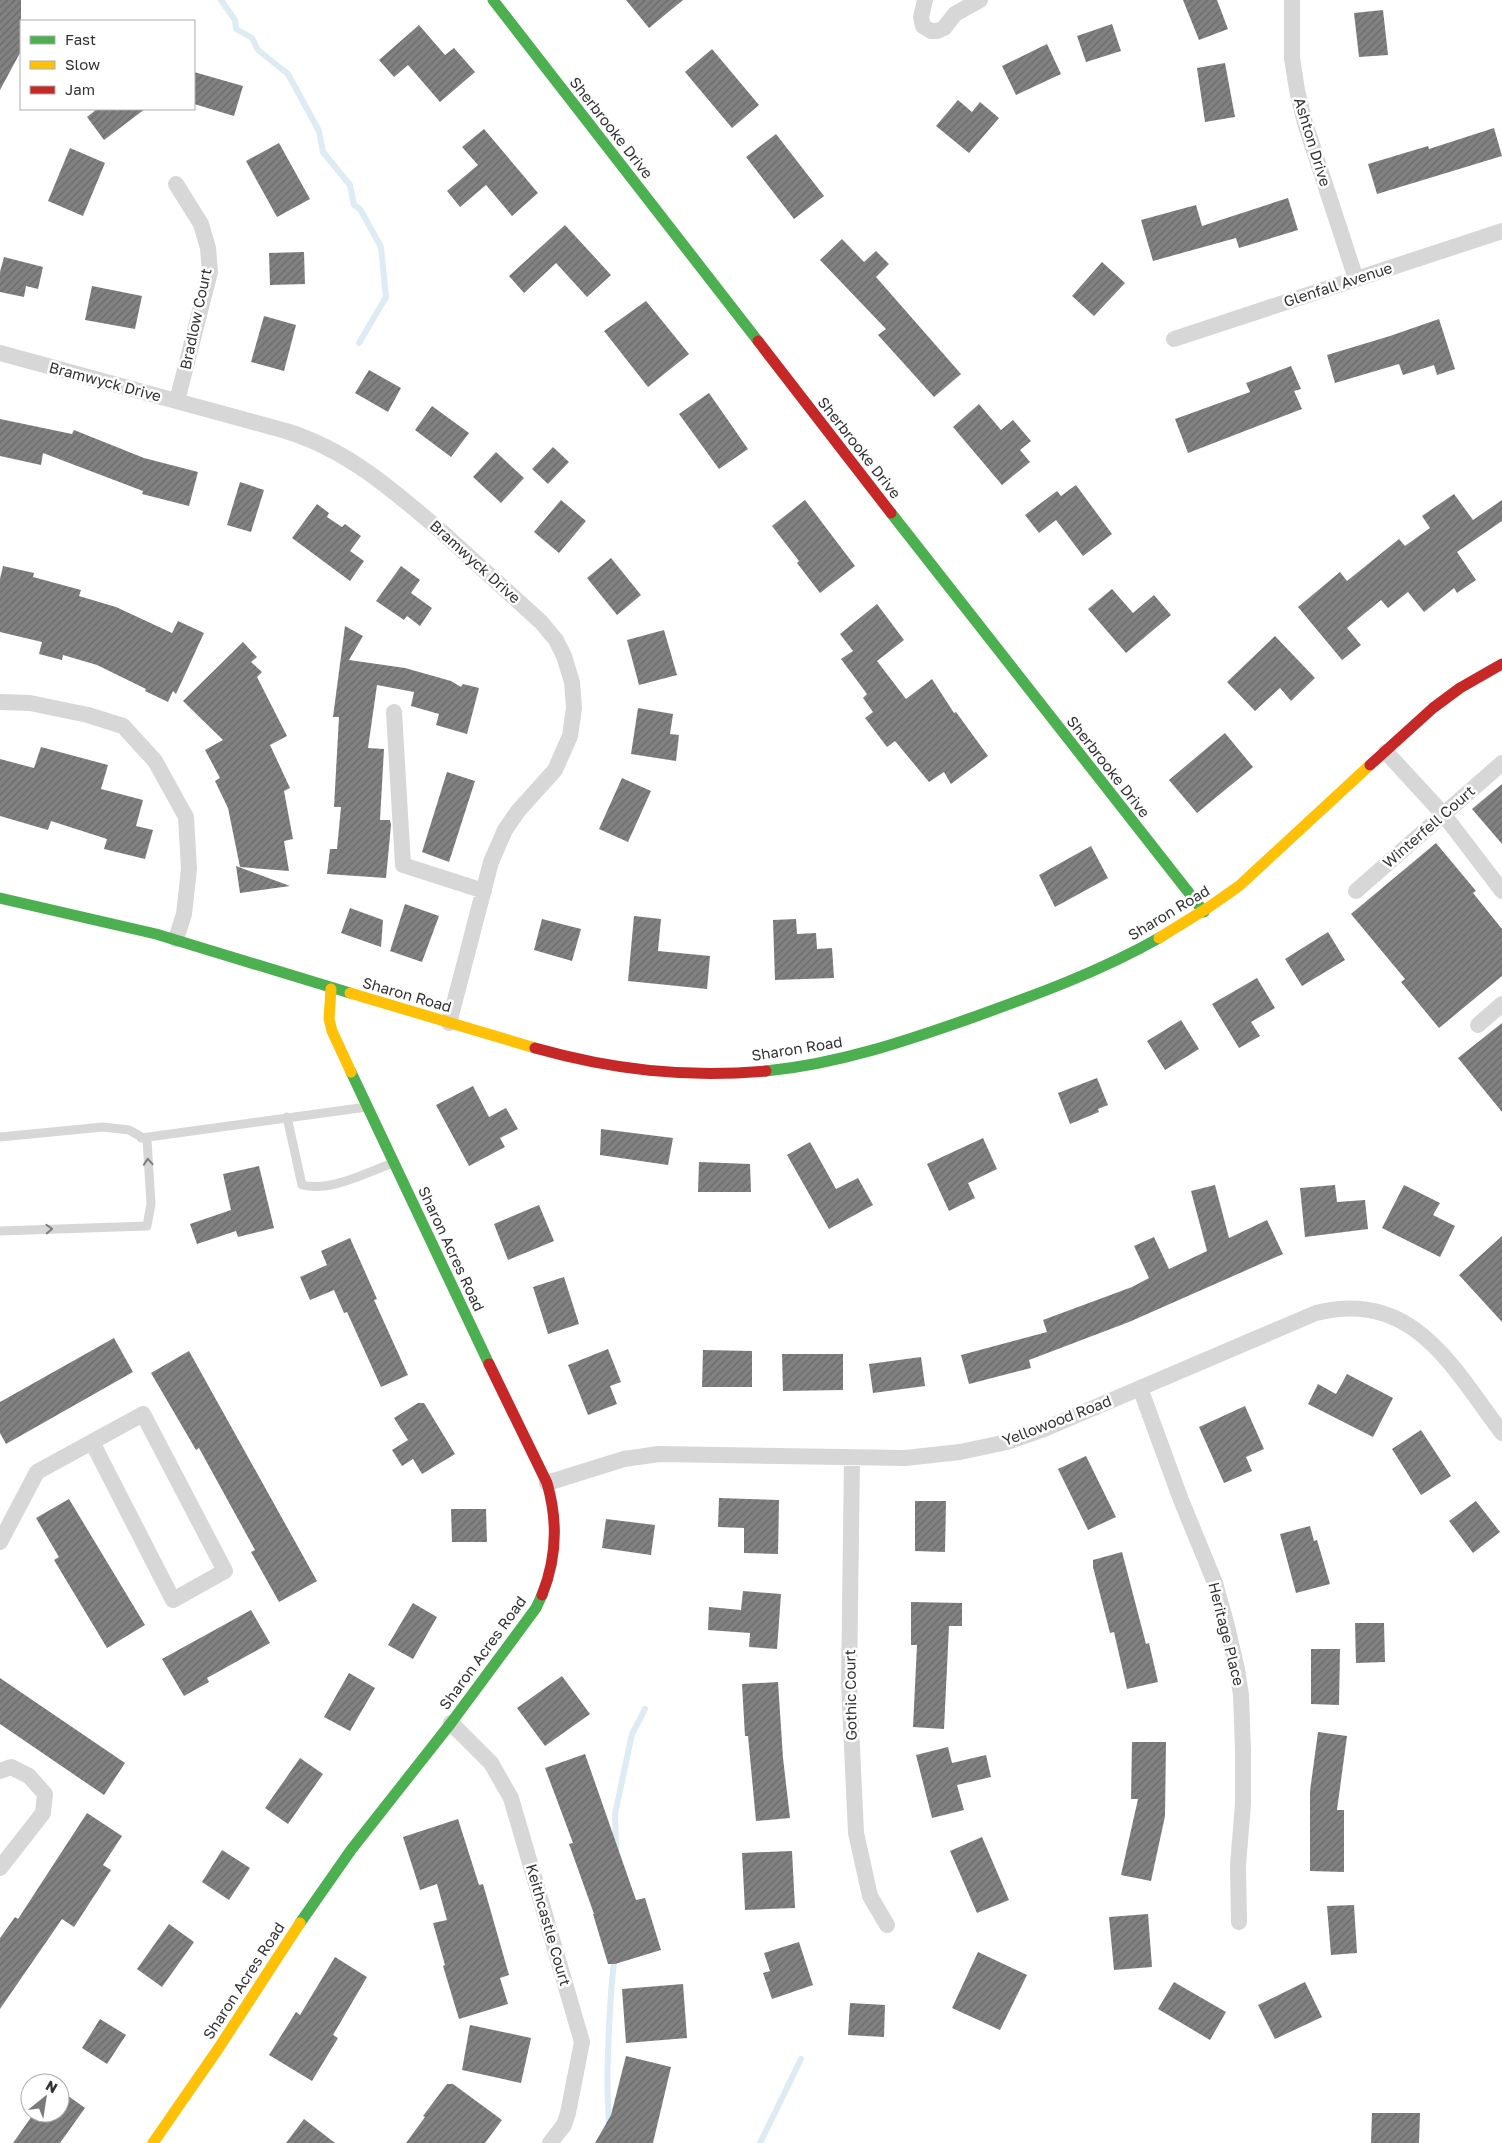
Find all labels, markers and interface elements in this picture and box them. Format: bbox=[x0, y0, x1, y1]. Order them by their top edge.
legend bbox=[20, 20, 195, 110]
text: Fast bbox=[65, 30, 96, 48]
text: Slow bbox=[65, 55, 100, 73]
street label: Sherbrooke Drive bbox=[566, 73, 657, 182]
text: Jam bbox=[65, 80, 95, 98]
street label: Ashton Drive bbox=[1291, 95, 1335, 189]
street label: Glenfall Avenue bbox=[1281, 258, 1395, 310]
street label: Bradlow Court bbox=[175, 266, 215, 371]
street label: Bramwyck Drive bbox=[47, 357, 164, 405]
street label: Sherbrooke Drive bbox=[814, 393, 905, 502]
street label: Bramwyck Drive bbox=[427, 516, 525, 607]
street label: Sherbrooke Drive bbox=[1063, 712, 1154, 821]
street label: Winterfell Court bbox=[1379, 781, 1478, 871]
street label: Sharon Road bbox=[1125, 881, 1212, 943]
street label: Sharon Road bbox=[361, 973, 454, 1015]
street label: Sharon Road bbox=[750, 1032, 844, 1064]
one-way arrow bbox=[143, 1158, 154, 1166]
street label: Sharon Acres Road bbox=[415, 1183, 489, 1314]
one-way arrow bbox=[45, 1224, 53, 1235]
street label: Yellowood Road bbox=[1000, 1391, 1114, 1449]
street label: Heritage Place bbox=[1205, 1580, 1249, 1688]
street label: Sharon Acres Road bbox=[435, 1592, 529, 1713]
street label: Gothic Court bbox=[840, 1649, 860, 1741]
street label: Keithcastle Court bbox=[523, 1862, 575, 1988]
street label: Sharon Acres Road bbox=[199, 1919, 288, 2042]
north arrow bbox=[20, 2073, 70, 2123]
text: N bbox=[43, 2076, 61, 2096]

